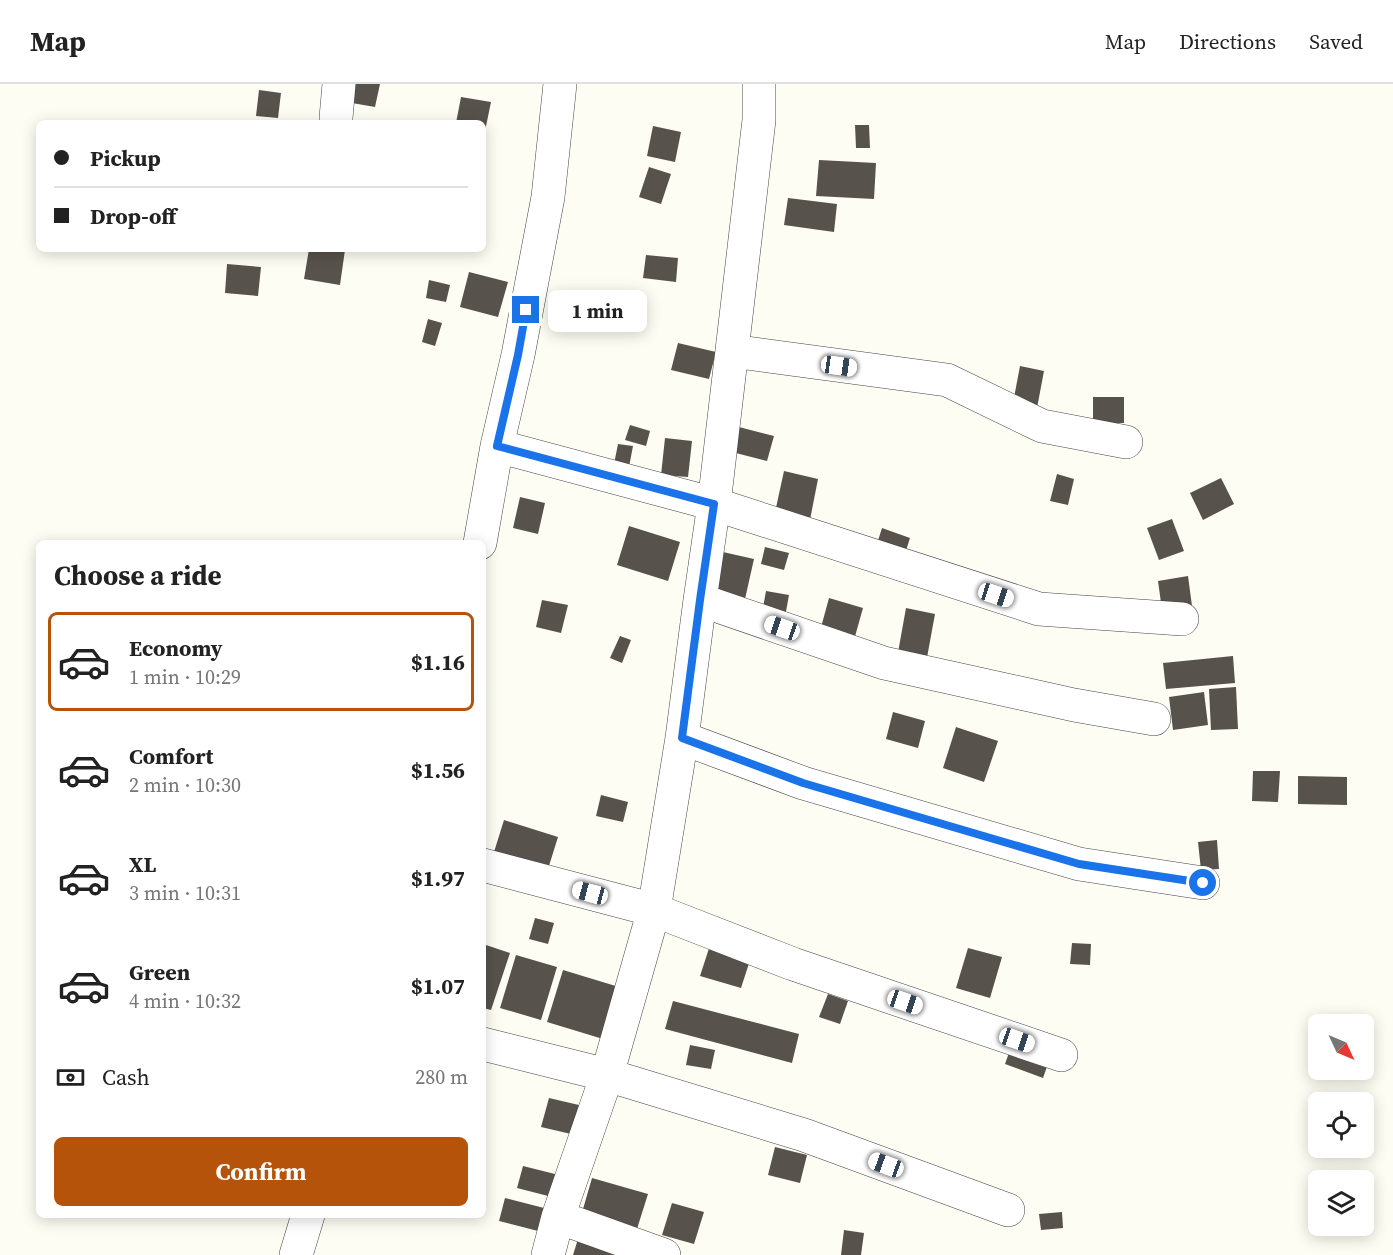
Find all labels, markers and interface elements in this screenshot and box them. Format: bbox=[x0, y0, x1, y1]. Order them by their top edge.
text: Map bbox=[30, 22, 86, 60]
text: Map bbox=[1105, 27, 1146, 56]
text: Directions bbox=[1179, 27, 1276, 56]
text: Saved bbox=[1309, 27, 1363, 56]
text: Pickup bbox=[90, 143, 161, 173]
text: Drop-off bbox=[90, 201, 176, 231]
callout: 1 min bbox=[547, 289, 646, 331]
route end bbox=[512, 296, 539, 323]
text: 1 min bbox=[572, 297, 623, 325]
car bbox=[820, 355, 858, 377]
text: Choose a ride bbox=[54, 557, 222, 594]
car bbox=[976, 581, 1016, 609]
car bbox=[762, 614, 802, 642]
text: Economy bbox=[129, 633, 223, 663]
icon: car bbox=[57, 635, 111, 689]
text: $1.16 bbox=[411, 647, 465, 677]
text: 1 min · 10:29 bbox=[129, 663, 241, 691]
text: Comfort bbox=[129, 741, 213, 771]
icon: car bbox=[57, 743, 111, 797]
text: $1.56 bbox=[411, 755, 465, 785]
text: 2 min · 10:30 bbox=[129, 771, 241, 799]
text: XL bbox=[129, 849, 156, 879]
icon: car bbox=[57, 851, 111, 905]
text: $1.97 bbox=[411, 863, 465, 893]
route start bbox=[1189, 869, 1216, 896]
text: 3 min · 10:31 bbox=[129, 879, 241, 907]
car bbox=[570, 880, 610, 906]
text: Green bbox=[129, 957, 190, 987]
icon: car bbox=[57, 959, 111, 1013]
text: $1.07 bbox=[411, 971, 465, 1001]
text: 4 min · 10:32 bbox=[129, 987, 241, 1015]
car bbox=[885, 988, 925, 1016]
north arrow bbox=[1308, 1014, 1374, 1080]
map controls bbox=[1308, 1014, 1374, 1236]
car bbox=[997, 1026, 1037, 1054]
icon: cash bbox=[54, 1061, 87, 1094]
text: Cash bbox=[102, 1062, 150, 1092]
text: 280 m bbox=[415, 1063, 468, 1091]
button: locate bbox=[1308, 1092, 1374, 1158]
button: Confirm bbox=[54, 1137, 468, 1206]
car bbox=[866, 1150, 906, 1180]
button: layers bbox=[1308, 1170, 1374, 1236]

